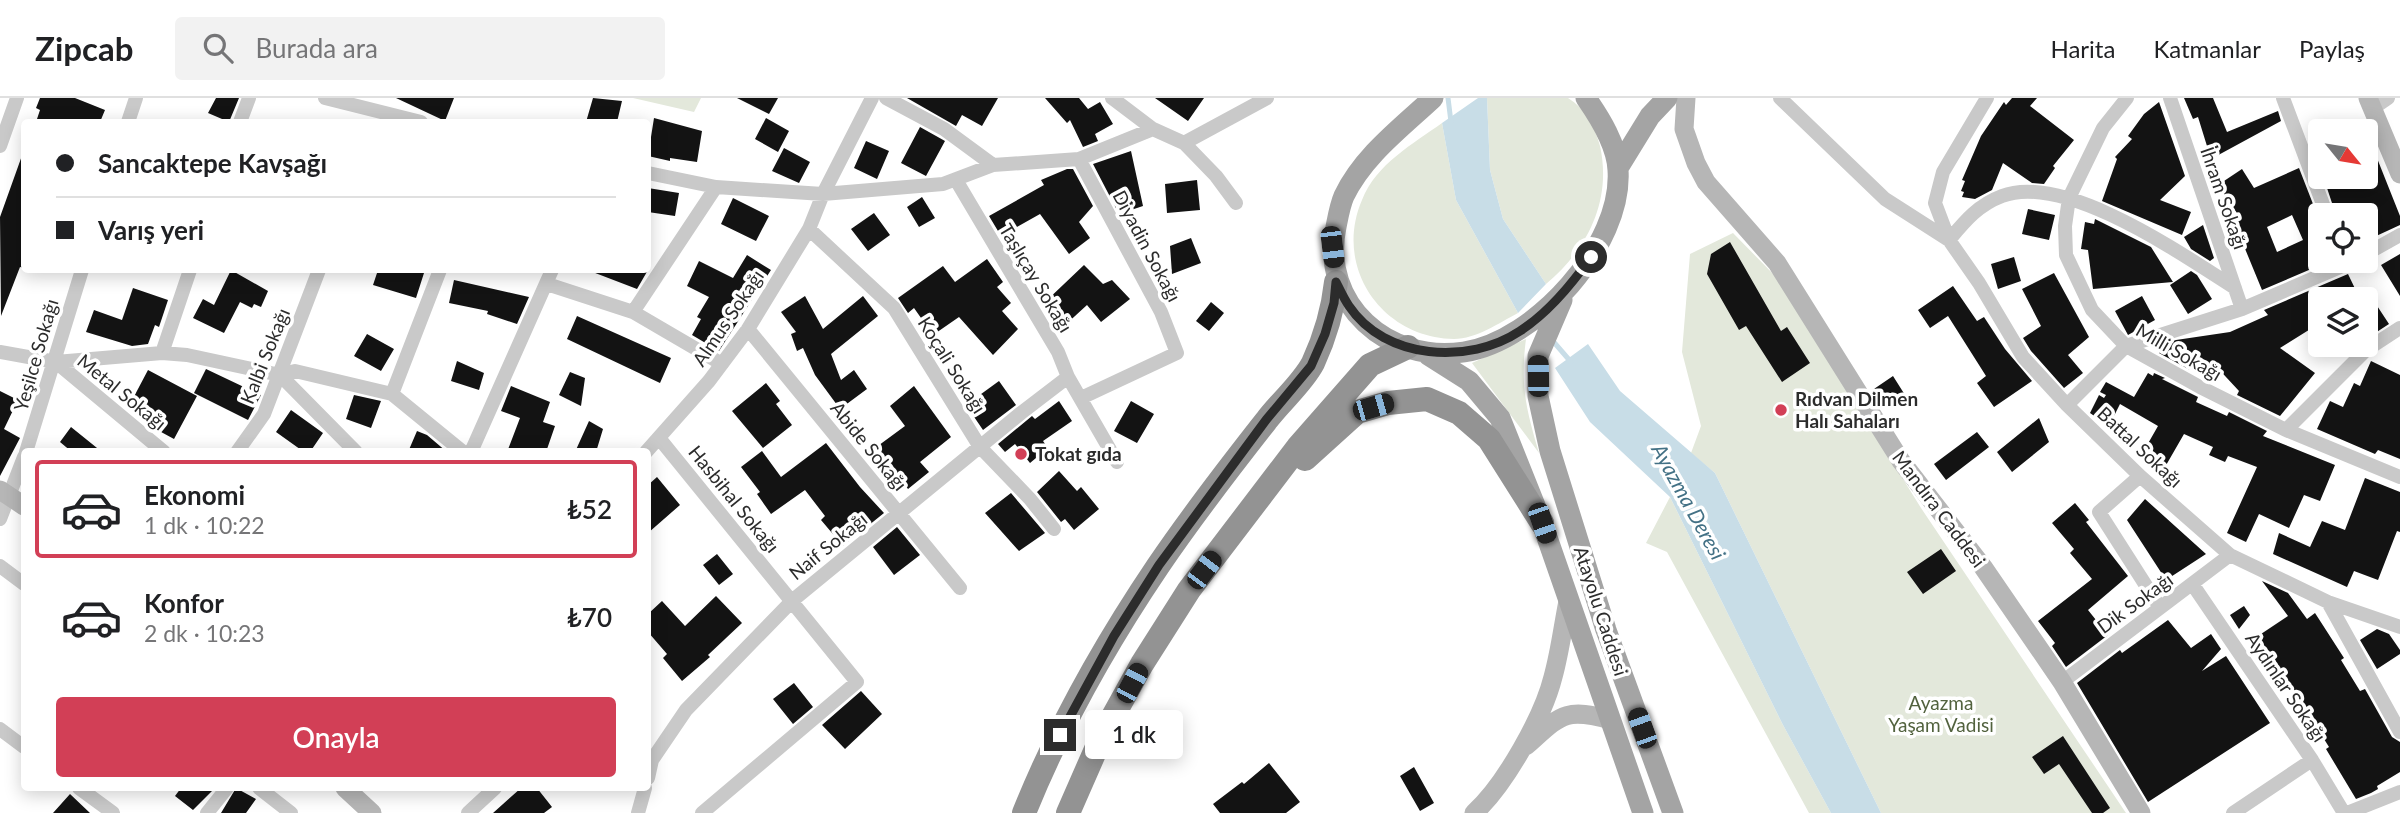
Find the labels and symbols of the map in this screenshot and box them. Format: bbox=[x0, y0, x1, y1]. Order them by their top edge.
north arrow bbox=[2308, 119, 2378, 189]
street label: İhram Sokağı bbox=[2196, 143, 2253, 252]
street label: Diyadin Sokağı bbox=[1108, 186, 1186, 306]
street label: Taşlıçay Sokağı bbox=[995, 219, 1078, 336]
car bbox=[1320, 225, 1345, 269]
route start bbox=[1575, 241, 1607, 273]
street label: Almus Sokağı bbox=[687, 265, 768, 370]
street label: Yeşilce Sokağı bbox=[9, 296, 62, 414]
street label: Kalbi Sokağı bbox=[235, 305, 294, 407]
street label: Koçali Sokağı bbox=[914, 312, 991, 417]
street label: Milli Sokağı bbox=[2132, 318, 2226, 385]
street label: Metal Sokağı bbox=[73, 349, 171, 434]
car bbox=[1528, 355, 1549, 397]
place label: Rıdvan Dilmen Halı Sahaları bbox=[1795, 387, 1918, 432]
car bbox=[1350, 391, 1397, 423]
street label: Abide Sokağı bbox=[826, 396, 912, 495]
street label: Battal Sokağı bbox=[2093, 401, 2188, 492]
marker: Rıdvan Dilmen Halı Sahaları bbox=[1773, 402, 1789, 418]
water label: Ayazma Deresi bbox=[1647, 438, 1732, 564]
street label: Hasbihal Sokağı bbox=[684, 441, 785, 557]
place label: Tokat gıda bbox=[1035, 442, 1122, 465]
marker: Tokat gıda bbox=[1013, 446, 1029, 462]
street label: Mandıra Caddesi bbox=[1888, 446, 1991, 571]
car bbox=[1526, 500, 1559, 546]
street label: Naif Sokağı bbox=[784, 507, 871, 584]
street label: Atayolu Caddesi bbox=[1570, 543, 1633, 678]
car bbox=[1183, 547, 1226, 593]
street label: Dik Sokağı bbox=[2092, 567, 2177, 638]
street label: Aydınlar Sokağı bbox=[2241, 628, 2332, 746]
car bbox=[1113, 660, 1152, 706]
park label: Ayazma Yaşam Vadisi bbox=[1888, 691, 1994, 736]
car bbox=[1625, 705, 1660, 751]
callout: 1 dk bbox=[1084, 710, 1182, 760]
route end bbox=[1044, 719, 1076, 751]

